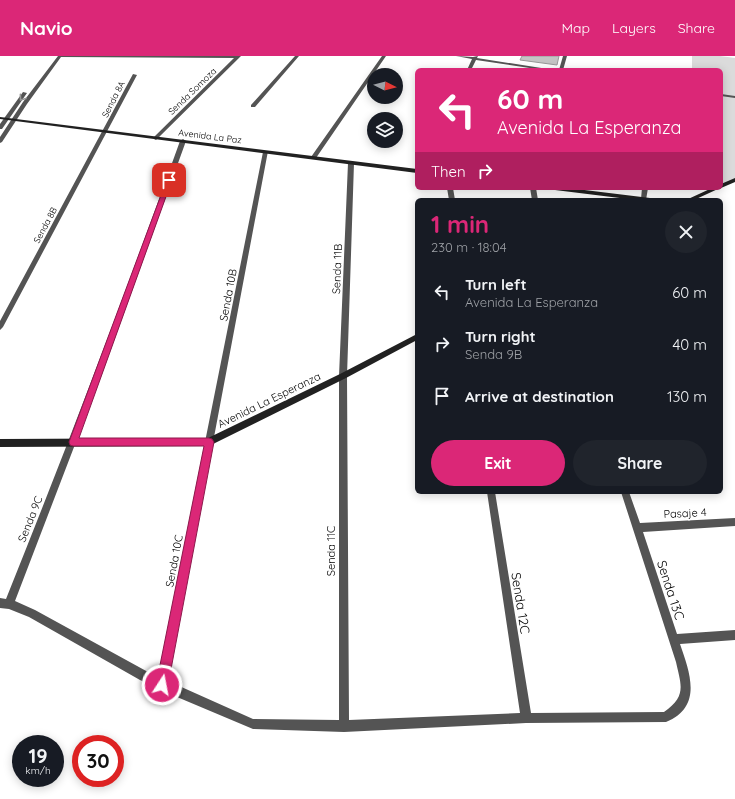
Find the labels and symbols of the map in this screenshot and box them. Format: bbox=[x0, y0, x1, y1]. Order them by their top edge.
street label: Senda Somoza bbox=[166, 65, 218, 117]
north arrow bbox=[367, 68, 403, 104]
street label: Senda 8A bbox=[99, 79, 127, 119]
one-way arrow bbox=[20, 94, 27, 101]
street label: Avenida La Paz bbox=[178, 127, 242, 145]
pin bbox=[152, 163, 186, 197]
street label: Senda 8B bbox=[31, 205, 59, 245]
street label: Senda 11B bbox=[329, 244, 345, 294]
street label: Senda 10B bbox=[216, 268, 240, 322]
street label: Avenida La Esperanza bbox=[215, 369, 323, 431]
street label: Senda 9C bbox=[14, 494, 46, 544]
street label: Pasaje 4 bbox=[663, 505, 707, 521]
street label: Senda 11C bbox=[324, 526, 338, 576]
street label: Senda 10C bbox=[162, 534, 186, 588]
street label: Senda 13C bbox=[654, 558, 688, 622]
street label: Senda 12C bbox=[508, 571, 534, 635]
position arrow bbox=[141, 664, 183, 706]
speed limit sign: 30 bbox=[72, 735, 124, 787]

